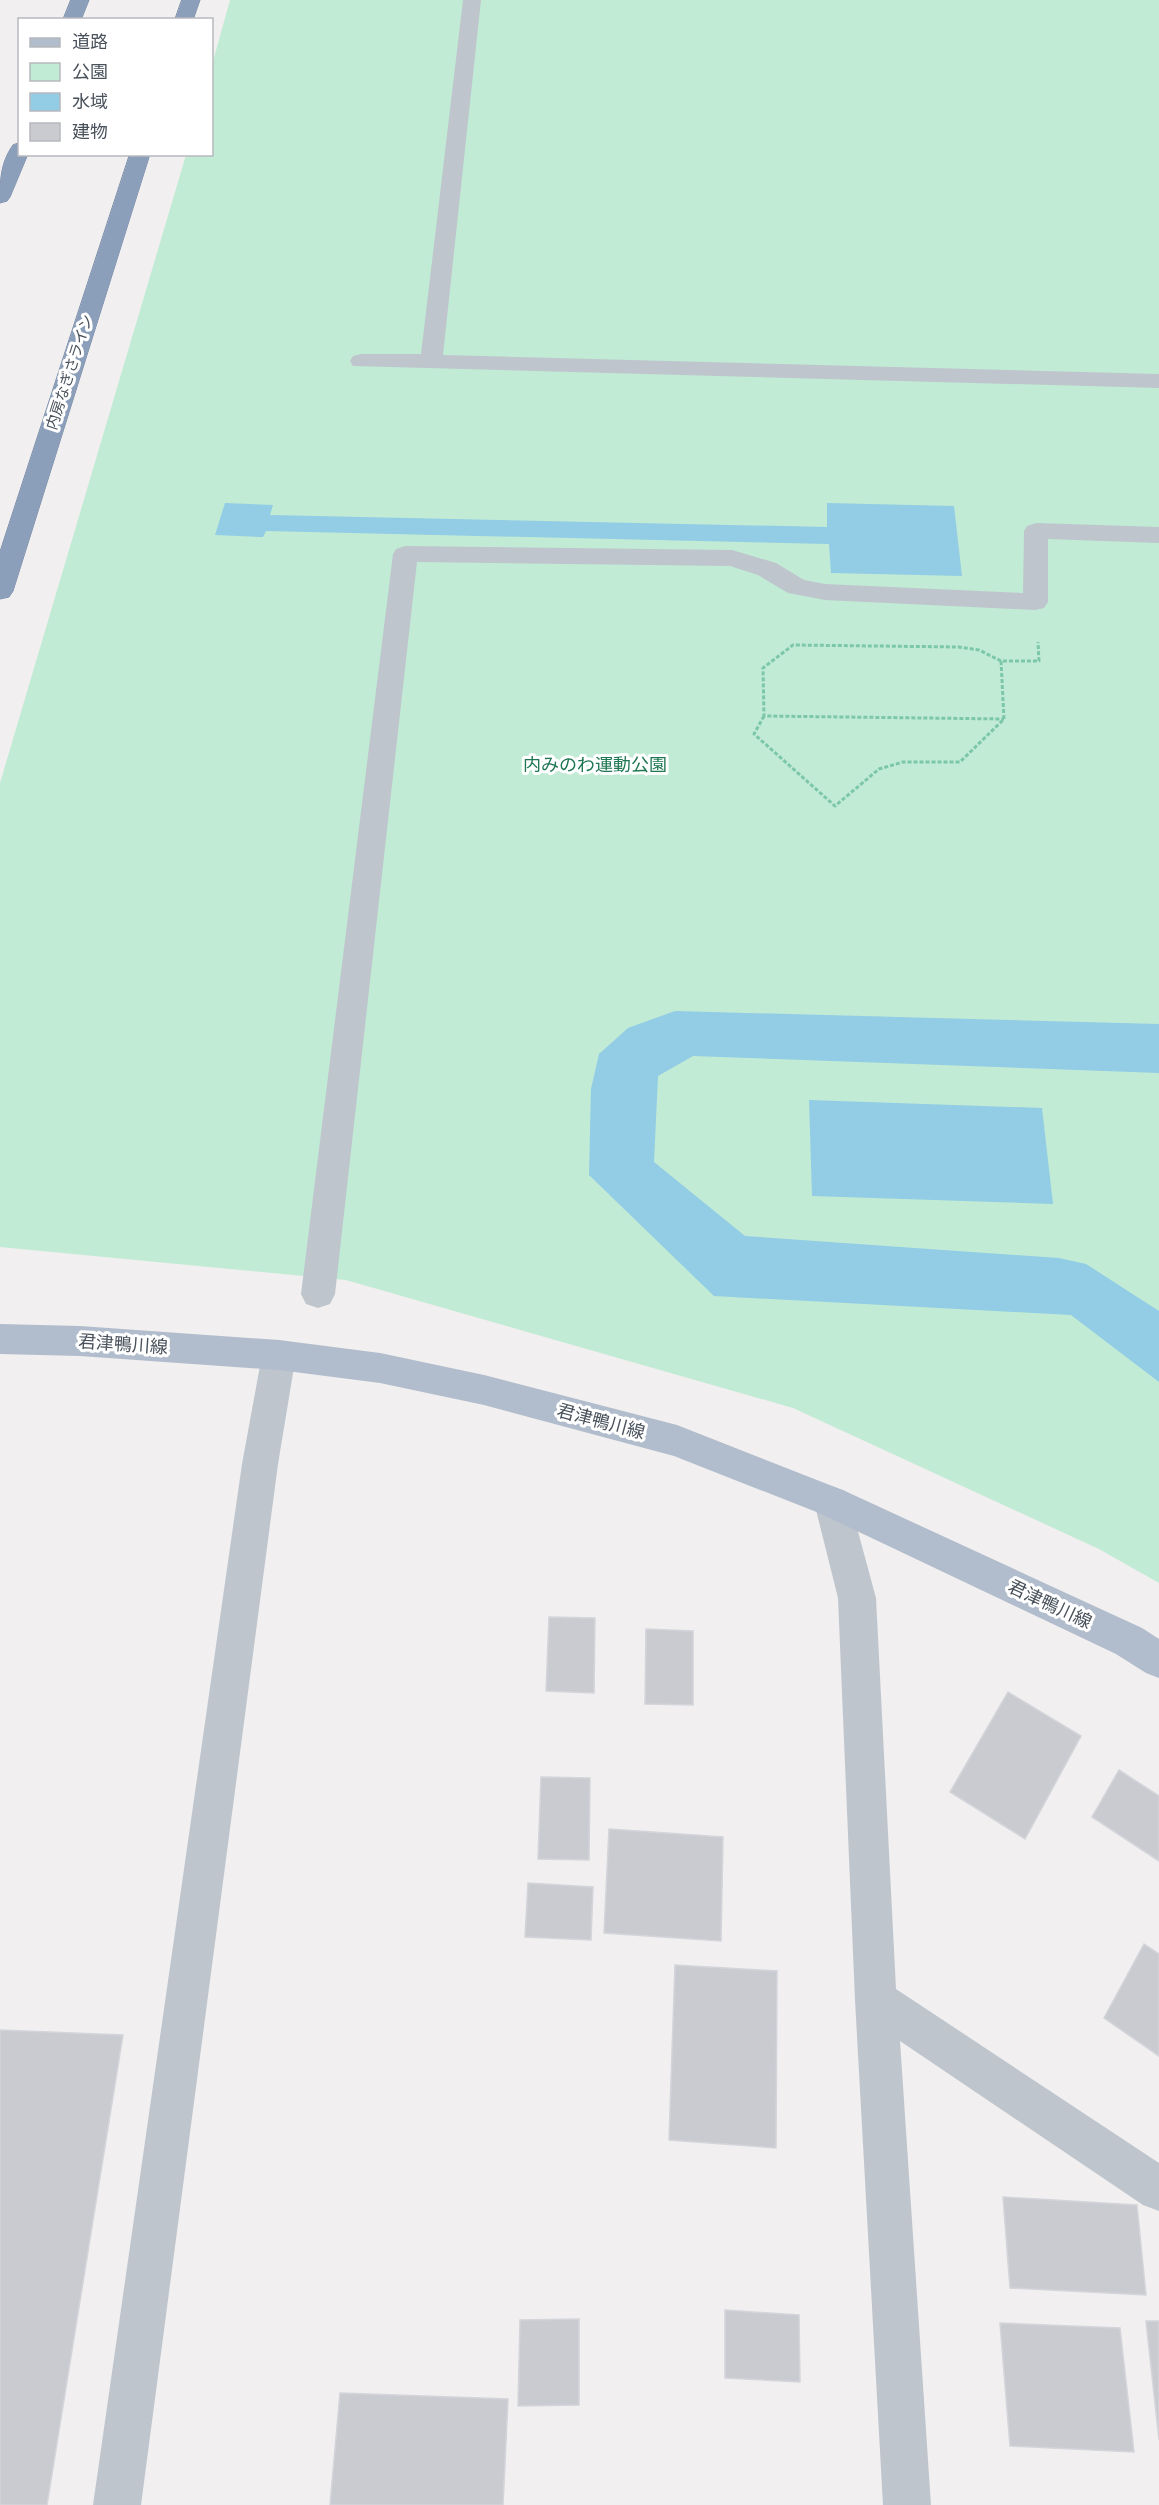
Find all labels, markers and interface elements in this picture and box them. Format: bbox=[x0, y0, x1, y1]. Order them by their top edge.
legend bbox=[18, 18, 213, 156]
text: 道路 bbox=[72, 31, 108, 52]
text: 公園 bbox=[72, 61, 108, 82]
text: 水域 bbox=[72, 91, 108, 112]
text: 建物 bbox=[72, 121, 108, 142]
street label: 内房なぎさライン bbox=[42, 312, 96, 432]
park label: 内みのわ運動公園 bbox=[523, 754, 667, 775]
street label: 君津鴨川線 bbox=[77, 1330, 169, 1358]
street label: 君津鴨川線 bbox=[555, 1399, 647, 1443]
street label: 君津鴨川線 bbox=[1005, 1575, 1095, 1633]

